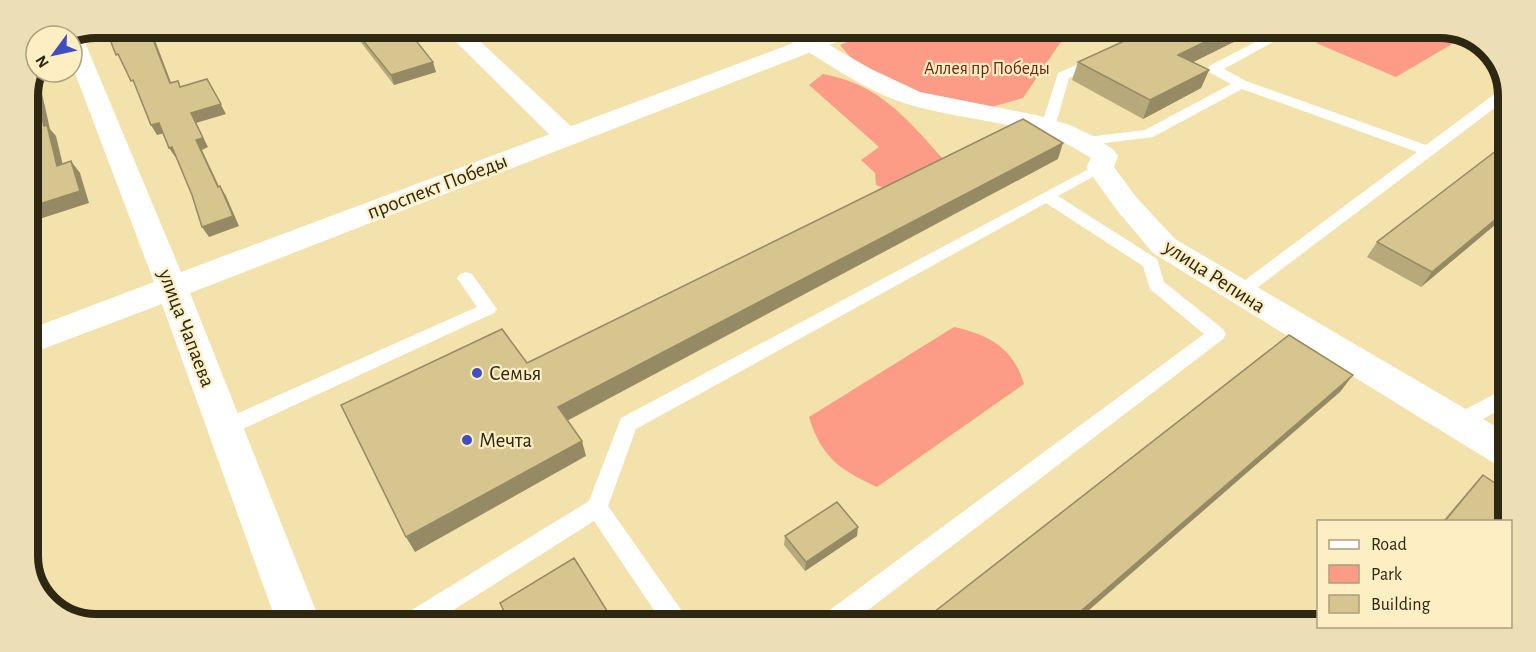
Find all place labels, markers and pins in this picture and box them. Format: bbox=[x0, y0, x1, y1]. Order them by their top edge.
place label: Семья bbox=[489, 363, 541, 384]
marker: Семья bbox=[470, 366, 484, 380]
place label: Мечта bbox=[479, 430, 532, 451]
marker: Мечта bbox=[460, 433, 474, 447]

